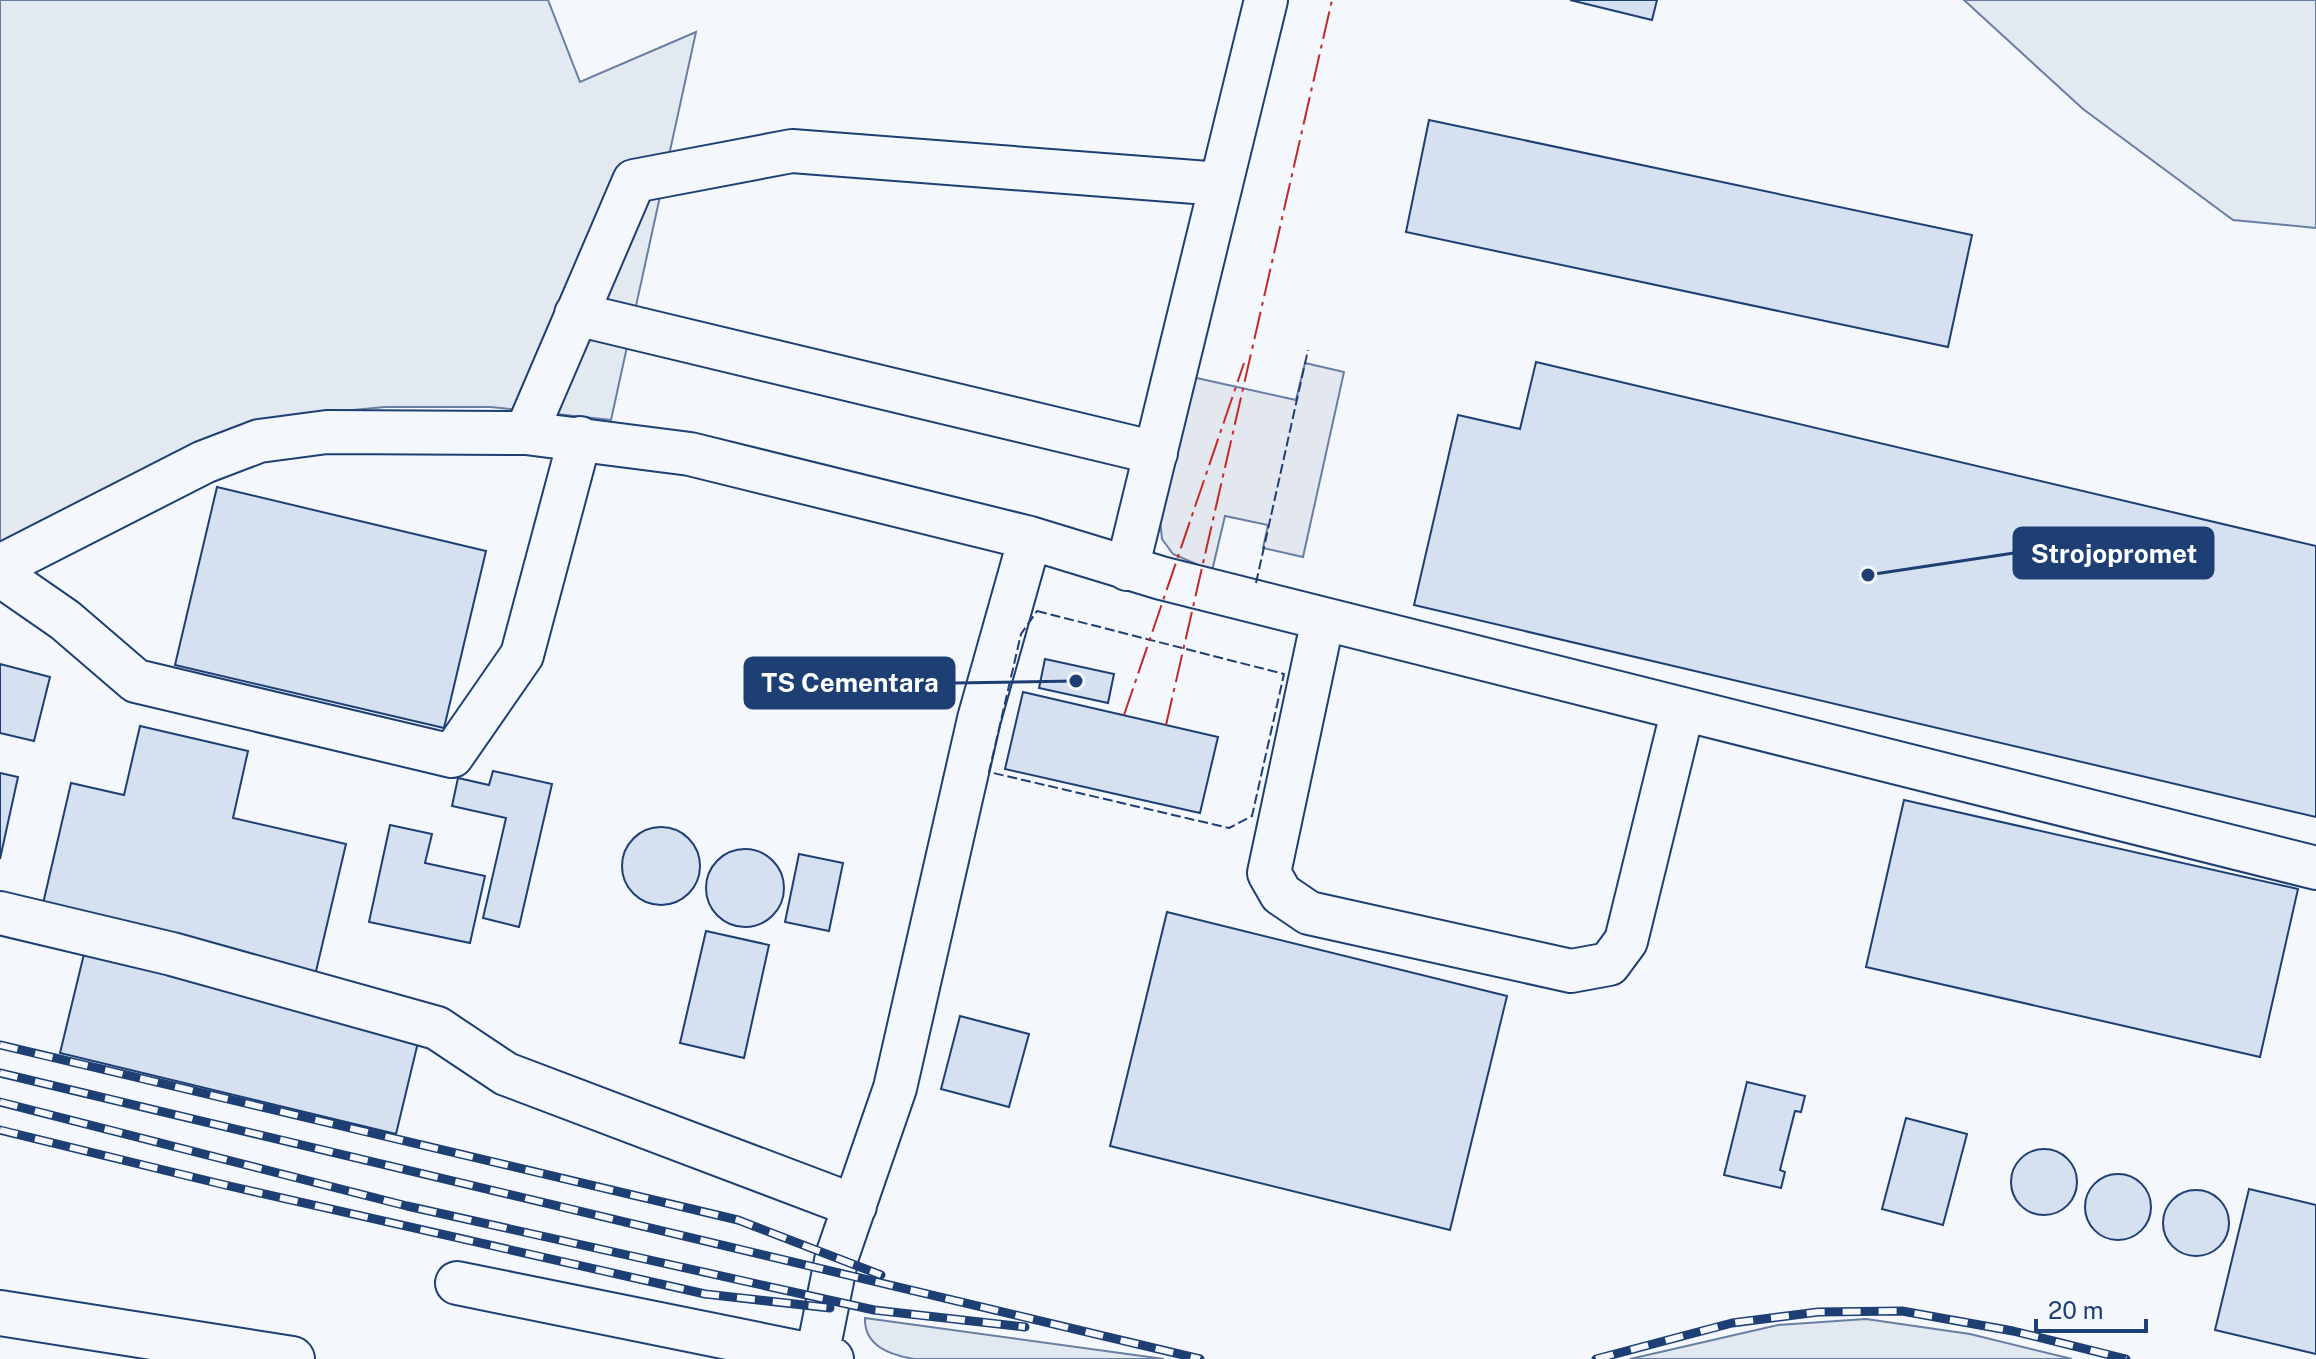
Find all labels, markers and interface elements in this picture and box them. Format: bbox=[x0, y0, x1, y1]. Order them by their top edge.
callout: Strojopromet bbox=[2014, 528, 2213, 578]
text: Strojopromet bbox=[2031, 538, 2197, 569]
callout: TS Cementara bbox=[745, 658, 954, 708]
text: TS Cementara bbox=[761, 667, 939, 698]
scale bar bbox=[2036, 1283, 2146, 1333]
text: 20 m bbox=[2048, 1296, 2104, 1324]

